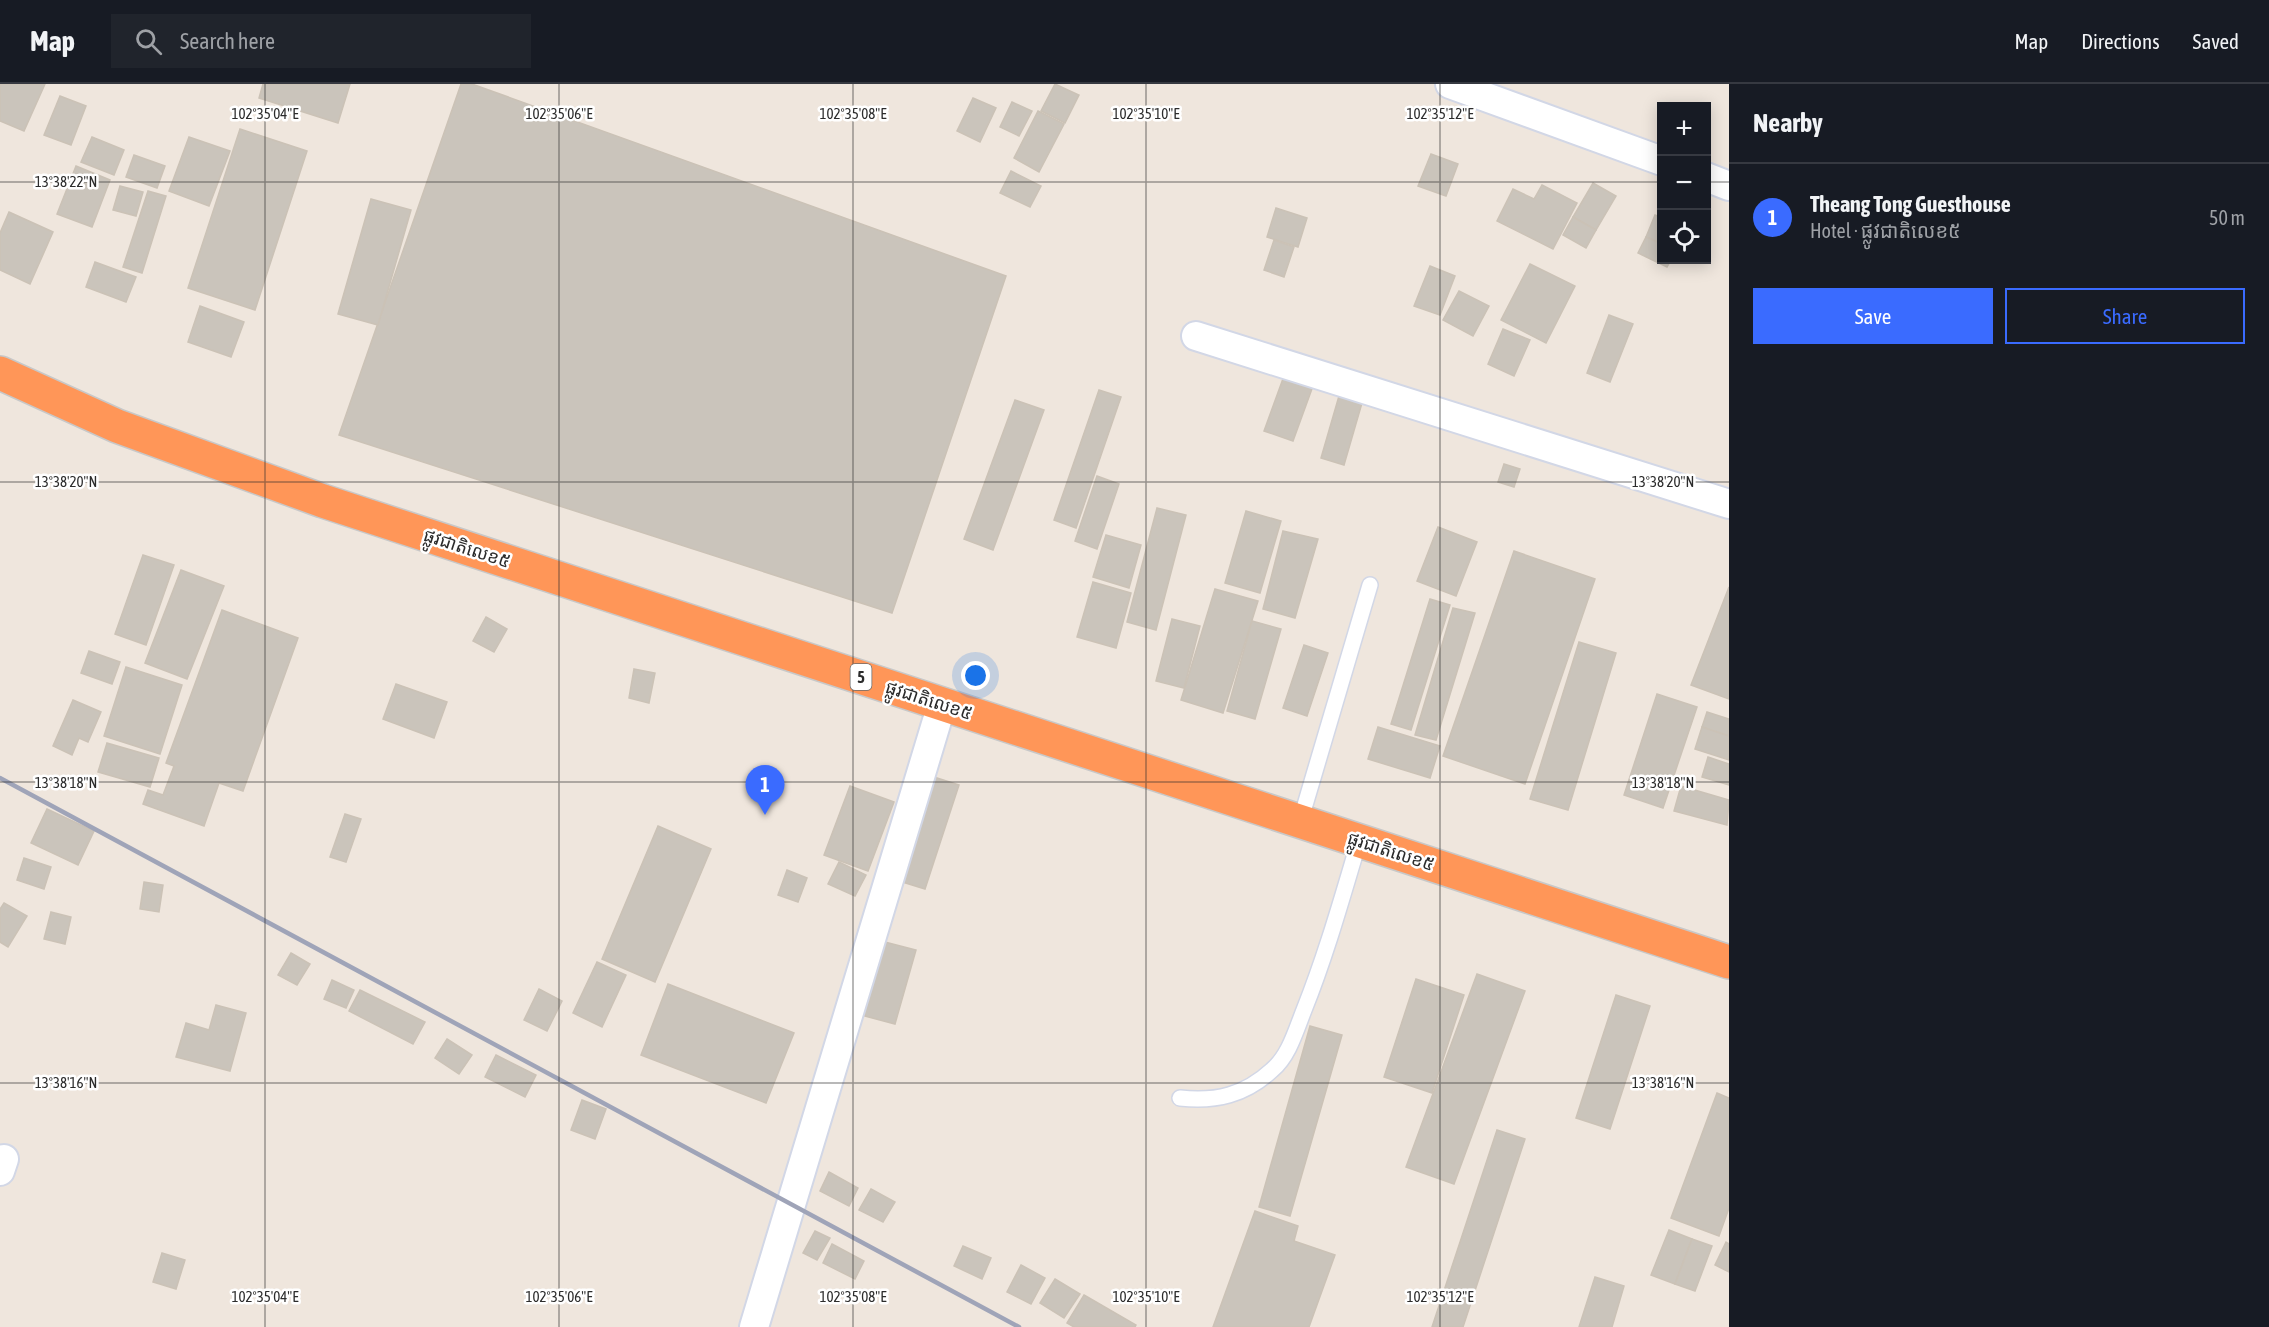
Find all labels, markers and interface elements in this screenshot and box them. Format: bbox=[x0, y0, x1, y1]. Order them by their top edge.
search box bbox=[111, 14, 531, 68]
text: Map bbox=[30, 25, 75, 57]
icon: search bbox=[132, 25, 165, 58]
text: Search here bbox=[180, 28, 275, 54]
text: Map bbox=[2014, 29, 2048, 53]
text: Directions bbox=[2081, 29, 2160, 53]
text: Saved bbox=[2193, 29, 2239, 53]
map controls bbox=[1657, 102, 1711, 264]
button: + bbox=[1657, 102, 1711, 156]
text: 102°35'04"E bbox=[231, 105, 299, 122]
text: 102°35'06"E bbox=[525, 105, 593, 122]
text: 102°35'08"E bbox=[819, 105, 887, 122]
text: 102°35'10"E bbox=[1112, 105, 1180, 122]
text: 102°35'12"E bbox=[1406, 105, 1474, 122]
text: Nearby bbox=[1753, 108, 1823, 138]
button: − bbox=[1657, 156, 1711, 210]
text: 13°38'22"N bbox=[35, 173, 97, 190]
text: Theang Tong Guesthouse bbox=[1810, 191, 2011, 217]
text: 1 bbox=[1768, 206, 1777, 229]
text: 50 m bbox=[2209, 206, 2245, 229]
button: locate bbox=[1657, 210, 1711, 264]
text: Hotel · ផ្លូវជាតិលេខ៥ bbox=[1810, 219, 1961, 242]
button: Save bbox=[1753, 288, 1993, 344]
button: Share bbox=[2005, 288, 2245, 344]
text: 13°38'20"N bbox=[35, 473, 97, 490]
text: 13°38'20"N bbox=[1632, 473, 1694, 490]
street label: ផ្លូវជាតិលេខ៥ bbox=[419, 524, 513, 578]
your location bbox=[961, 661, 990, 690]
road number: 5 bbox=[850, 664, 872, 690]
street label: ផ្លូវជាតិលេខ៥ bbox=[881, 676, 975, 730]
pin: 1 bbox=[746, 766, 784, 815]
text: 13°38'18"N bbox=[35, 774, 97, 791]
text: 13°38'18"N bbox=[1632, 774, 1694, 791]
street label: ផ្លូវជាតិលេខ៥ bbox=[1343, 827, 1437, 881]
text: 13°38'16"N bbox=[35, 1074, 97, 1091]
text: 13°38'16"N bbox=[1632, 1074, 1694, 1091]
text: 102°35'04"E bbox=[231, 1288, 299, 1305]
text: 102°35'06"E bbox=[525, 1288, 593, 1305]
text: 102°35'08"E bbox=[819, 1288, 887, 1305]
text: 102°35'10"E bbox=[1112, 1288, 1180, 1305]
text: 102°35'12"E bbox=[1406, 1288, 1474, 1305]

